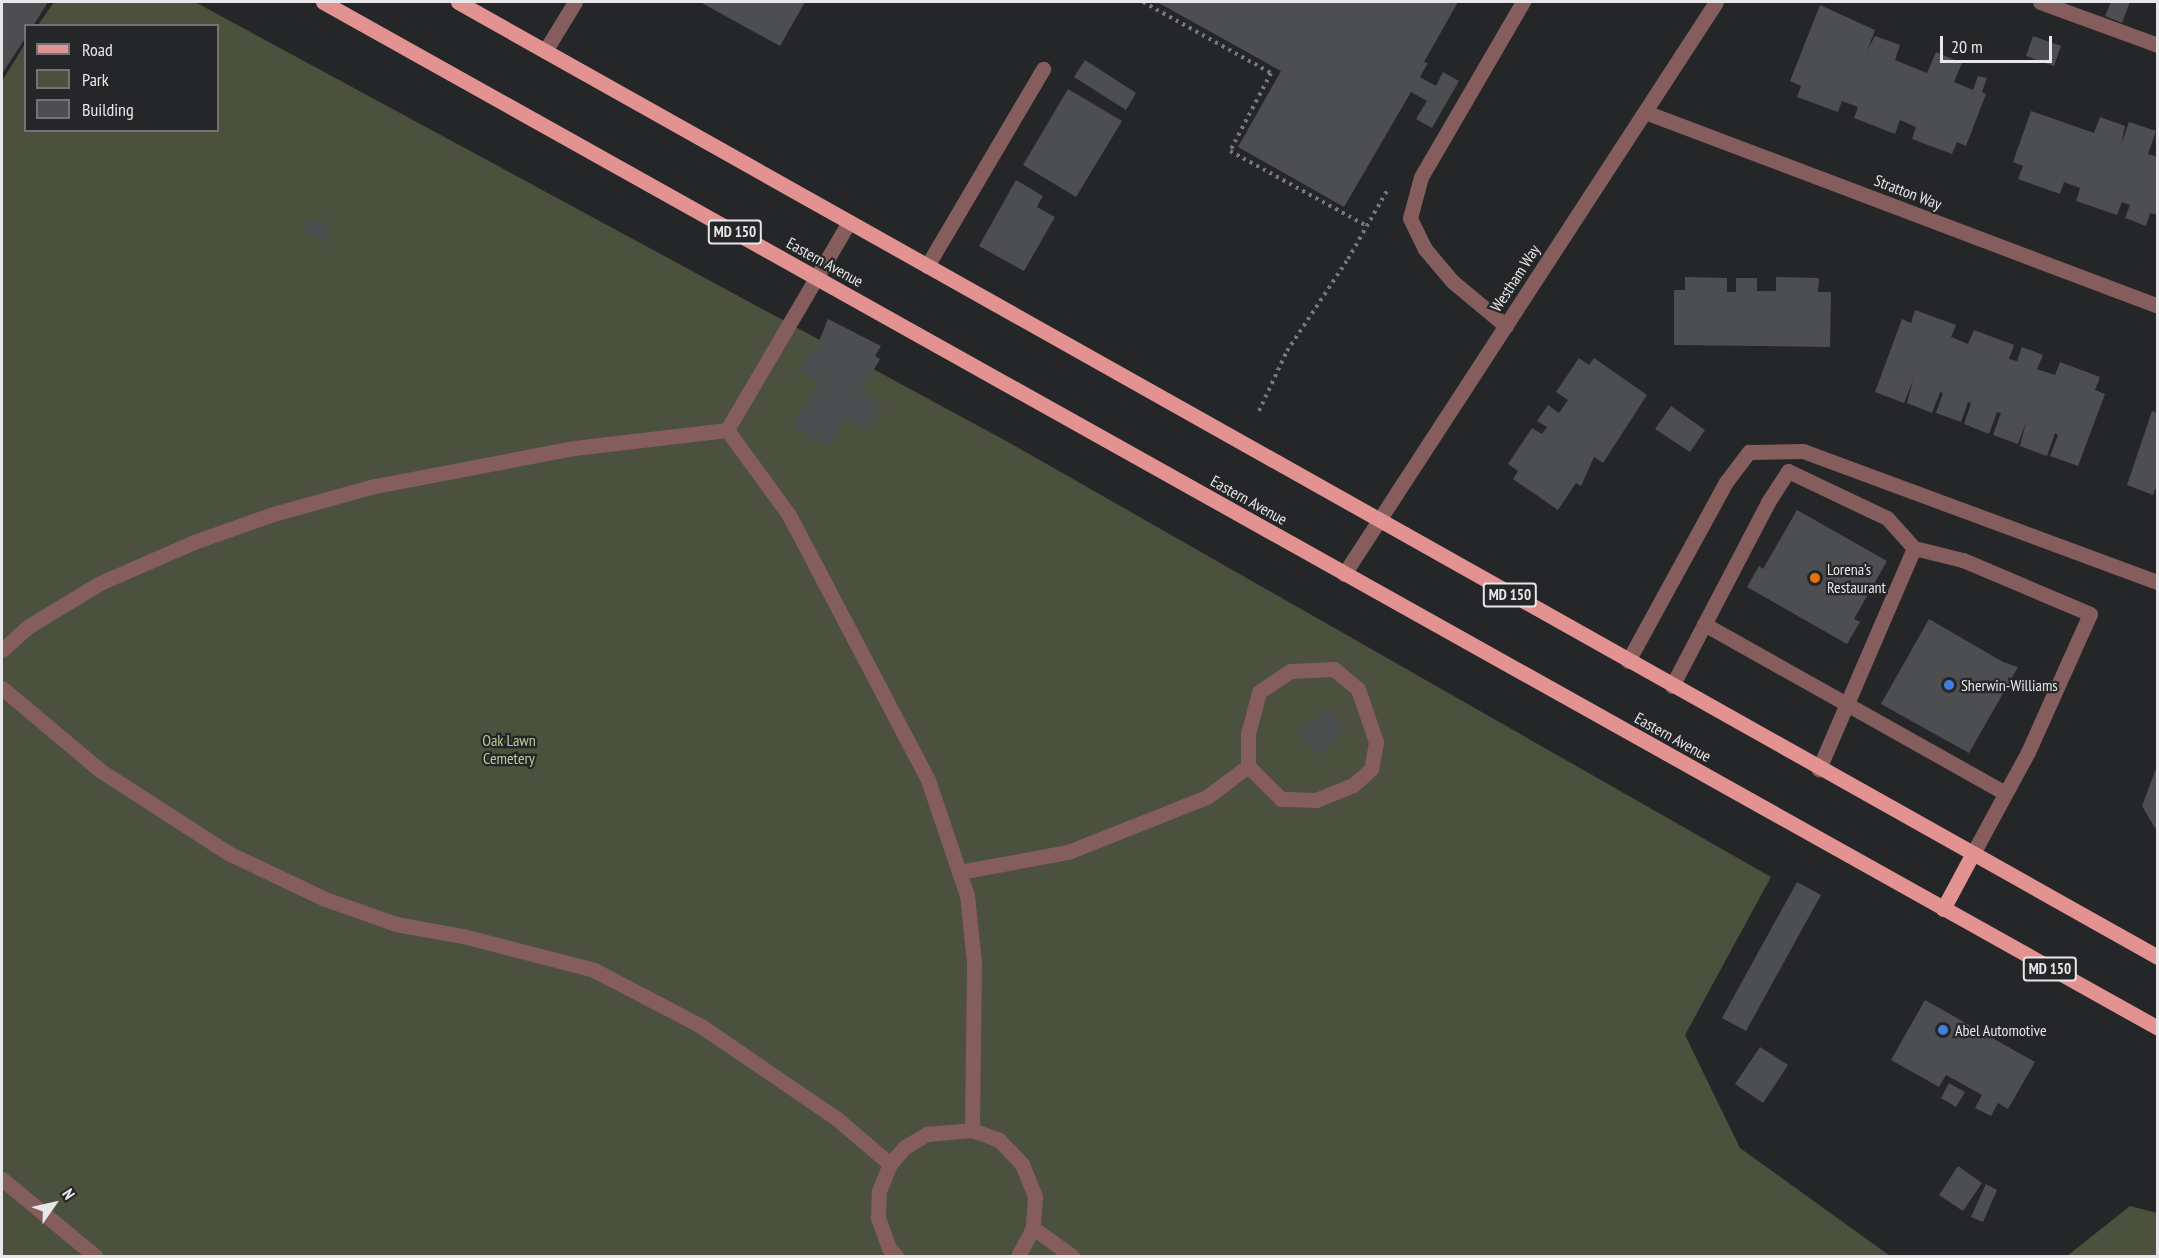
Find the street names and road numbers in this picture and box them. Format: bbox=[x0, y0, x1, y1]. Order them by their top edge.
street label: Stratton Way bbox=[1872, 170, 1944, 214]
road number: MD 150 bbox=[706, 220, 764, 244]
street label: Eastern Avenue bbox=[783, 233, 867, 291]
street label: Westham Way bbox=[1486, 241, 1544, 315]
street label: Eastern Avenue bbox=[1207, 471, 1291, 529]
road number: MD 150 bbox=[1482, 583, 1538, 607]
street label: Eastern Avenue bbox=[1631, 708, 1715, 766]
road number: MD 150 bbox=[2022, 957, 2078, 981]

